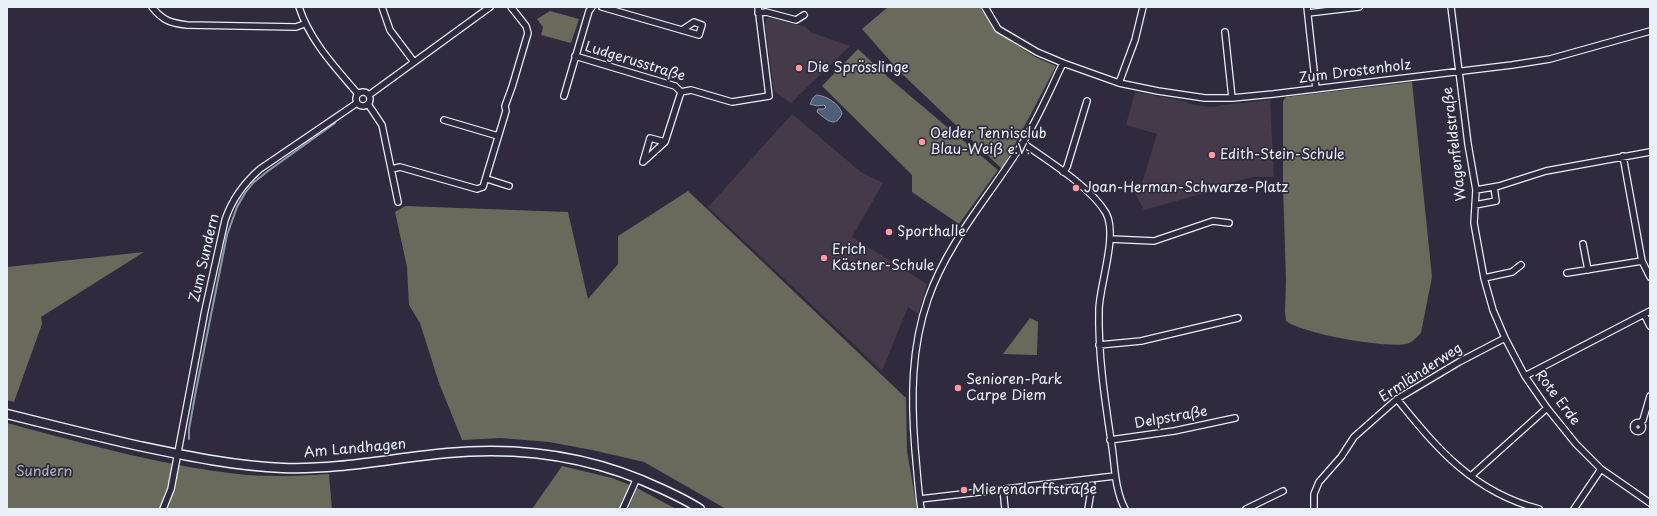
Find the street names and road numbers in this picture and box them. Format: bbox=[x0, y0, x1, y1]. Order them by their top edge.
street label: Ludgerusstraße bbox=[583, 39, 687, 85]
street label: Zum Drostenholz bbox=[1298, 57, 1412, 87]
street label: Wagenfeldstraße bbox=[1440, 86, 1470, 202]
street label: Zum Sundern bbox=[187, 212, 223, 304]
street label: Ermländerweg bbox=[1376, 340, 1466, 406]
street label: Rote Erde bbox=[1531, 367, 1583, 429]
street label: Delpstraße bbox=[1133, 403, 1209, 433]
street label: Am Landhagen bbox=[303, 436, 407, 462]

